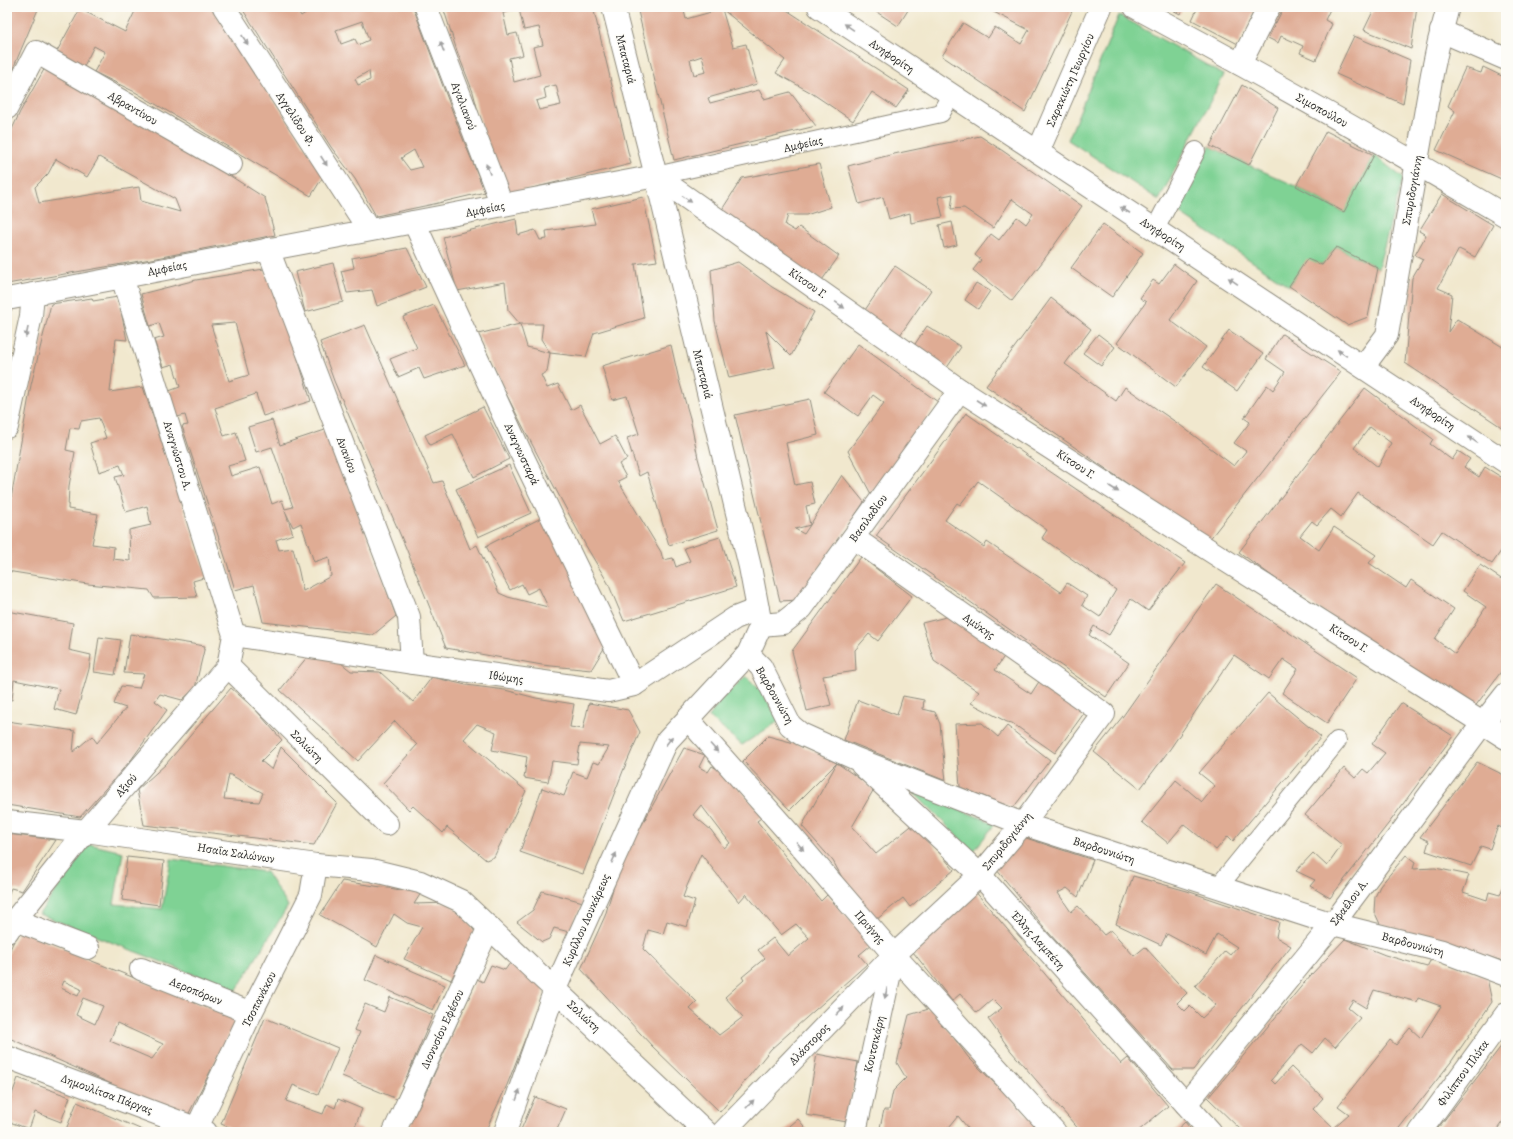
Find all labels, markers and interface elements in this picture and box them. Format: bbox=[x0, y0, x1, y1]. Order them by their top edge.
one-way arrow bbox=[843, 23, 854, 30]
street label: Σαρακιώτη Γεωργίου bbox=[1042, 31, 1098, 129]
street label: Μπαταριά bbox=[612, 32, 640, 86]
one-way arrow bbox=[242, 34, 249, 46]
street label: Ανηφορίτη bbox=[865, 35, 918, 77]
one-way arrow bbox=[438, 41, 444, 53]
street label: Αγαλιανού bbox=[447, 79, 480, 132]
street label: Αβραντίνου bbox=[104, 87, 161, 129]
street label: Αγγελίδου Φ. bbox=[272, 88, 320, 149]
street label: Σιμοπούλου bbox=[1293, 89, 1351, 131]
street label: Αμφείας bbox=[781, 132, 824, 156]
street label: Σπυριδογιάννη bbox=[1398, 154, 1426, 226]
one-way arrow bbox=[320, 155, 327, 167]
one-way arrow bbox=[484, 163, 490, 175]
one-way arrow bbox=[682, 195, 693, 203]
street label: Αμφείας bbox=[463, 197, 506, 221]
one-way arrow bbox=[1119, 206, 1131, 213]
street label: Ανηφορίτη bbox=[1136, 213, 1189, 255]
street label: Αμφείας bbox=[145, 256, 188, 280]
street label: Κίτσου Γ. bbox=[786, 264, 830, 302]
one-way arrow bbox=[1228, 277, 1239, 285]
one-way arrow bbox=[835, 301, 845, 309]
one-way arrow bbox=[24, 326, 30, 338]
street label: Μπαταριά bbox=[689, 347, 717, 401]
one-way arrow bbox=[1337, 349, 1347, 357]
street label: Ανηφορίτη bbox=[1406, 392, 1459, 434]
one-way arrow bbox=[975, 400, 987, 407]
street label: Αναγνώστου Α. bbox=[159, 418, 196, 493]
street label: Αναγνωσταρά bbox=[500, 419, 544, 488]
street label: Ανανίου bbox=[332, 434, 361, 475]
one-way arrow bbox=[1468, 437, 1479, 444]
street label: Κίτσου Γ. bbox=[1053, 445, 1099, 483]
one-way arrow bbox=[1109, 485, 1119, 493]
street label: Βασιλαδίου bbox=[845, 491, 891, 545]
street label: Αμύκης bbox=[959, 609, 998, 643]
street label: Κίτσου Γ. bbox=[1326, 620, 1372, 656]
street label: Βαρδουνιώτη bbox=[752, 663, 798, 727]
street label: Ιθώμης bbox=[488, 667, 524, 687]
street label: Σολιώτη bbox=[287, 726, 327, 766]
one-way arrow bbox=[664, 735, 673, 746]
one-way arrow bbox=[709, 743, 718, 754]
street label: Αξιού bbox=[111, 770, 141, 801]
street label: Σπυριδογιάννη bbox=[979, 808, 1035, 874]
street label: Βαρδουνιώτη bbox=[1071, 832, 1137, 868]
street label: Ησαΐα Σαλώνων bbox=[196, 839, 276, 867]
one-way arrow bbox=[795, 841, 804, 850]
one-way arrow bbox=[611, 853, 617, 864]
street label: Κυρίλλου Λουκάρεως bbox=[558, 871, 614, 969]
street label: Σφαέλου Α. bbox=[1326, 875, 1372, 929]
street label: Πριήνης bbox=[851, 907, 889, 947]
street label: Έλλης Λαμπέτη bbox=[1007, 907, 1069, 973]
street label: Βαρδουνιώτη bbox=[1380, 928, 1446, 960]
street label: Τσοπανάκου bbox=[238, 968, 280, 1030]
street label: Αεροπόρων bbox=[166, 973, 225, 1009]
street label: Διονυσίου Εφέσου bbox=[417, 987, 467, 1071]
one-way arrow bbox=[882, 987, 888, 999]
street label: Σολιώτη bbox=[564, 996, 604, 1036]
one-way arrow bbox=[836, 1006, 845, 1016]
street label: Κουτσικάρη bbox=[860, 1014, 888, 1074]
street label: Αλάστορος bbox=[784, 1020, 833, 1069]
street label: Φιλίππου Πλύτα bbox=[1433, 1036, 1493, 1110]
street label: Δημουλίτσα Πάργας bbox=[59, 1070, 155, 1118]
one-way arrow bbox=[515, 1089, 521, 1101]
one-way arrow bbox=[745, 1099, 755, 1109]

